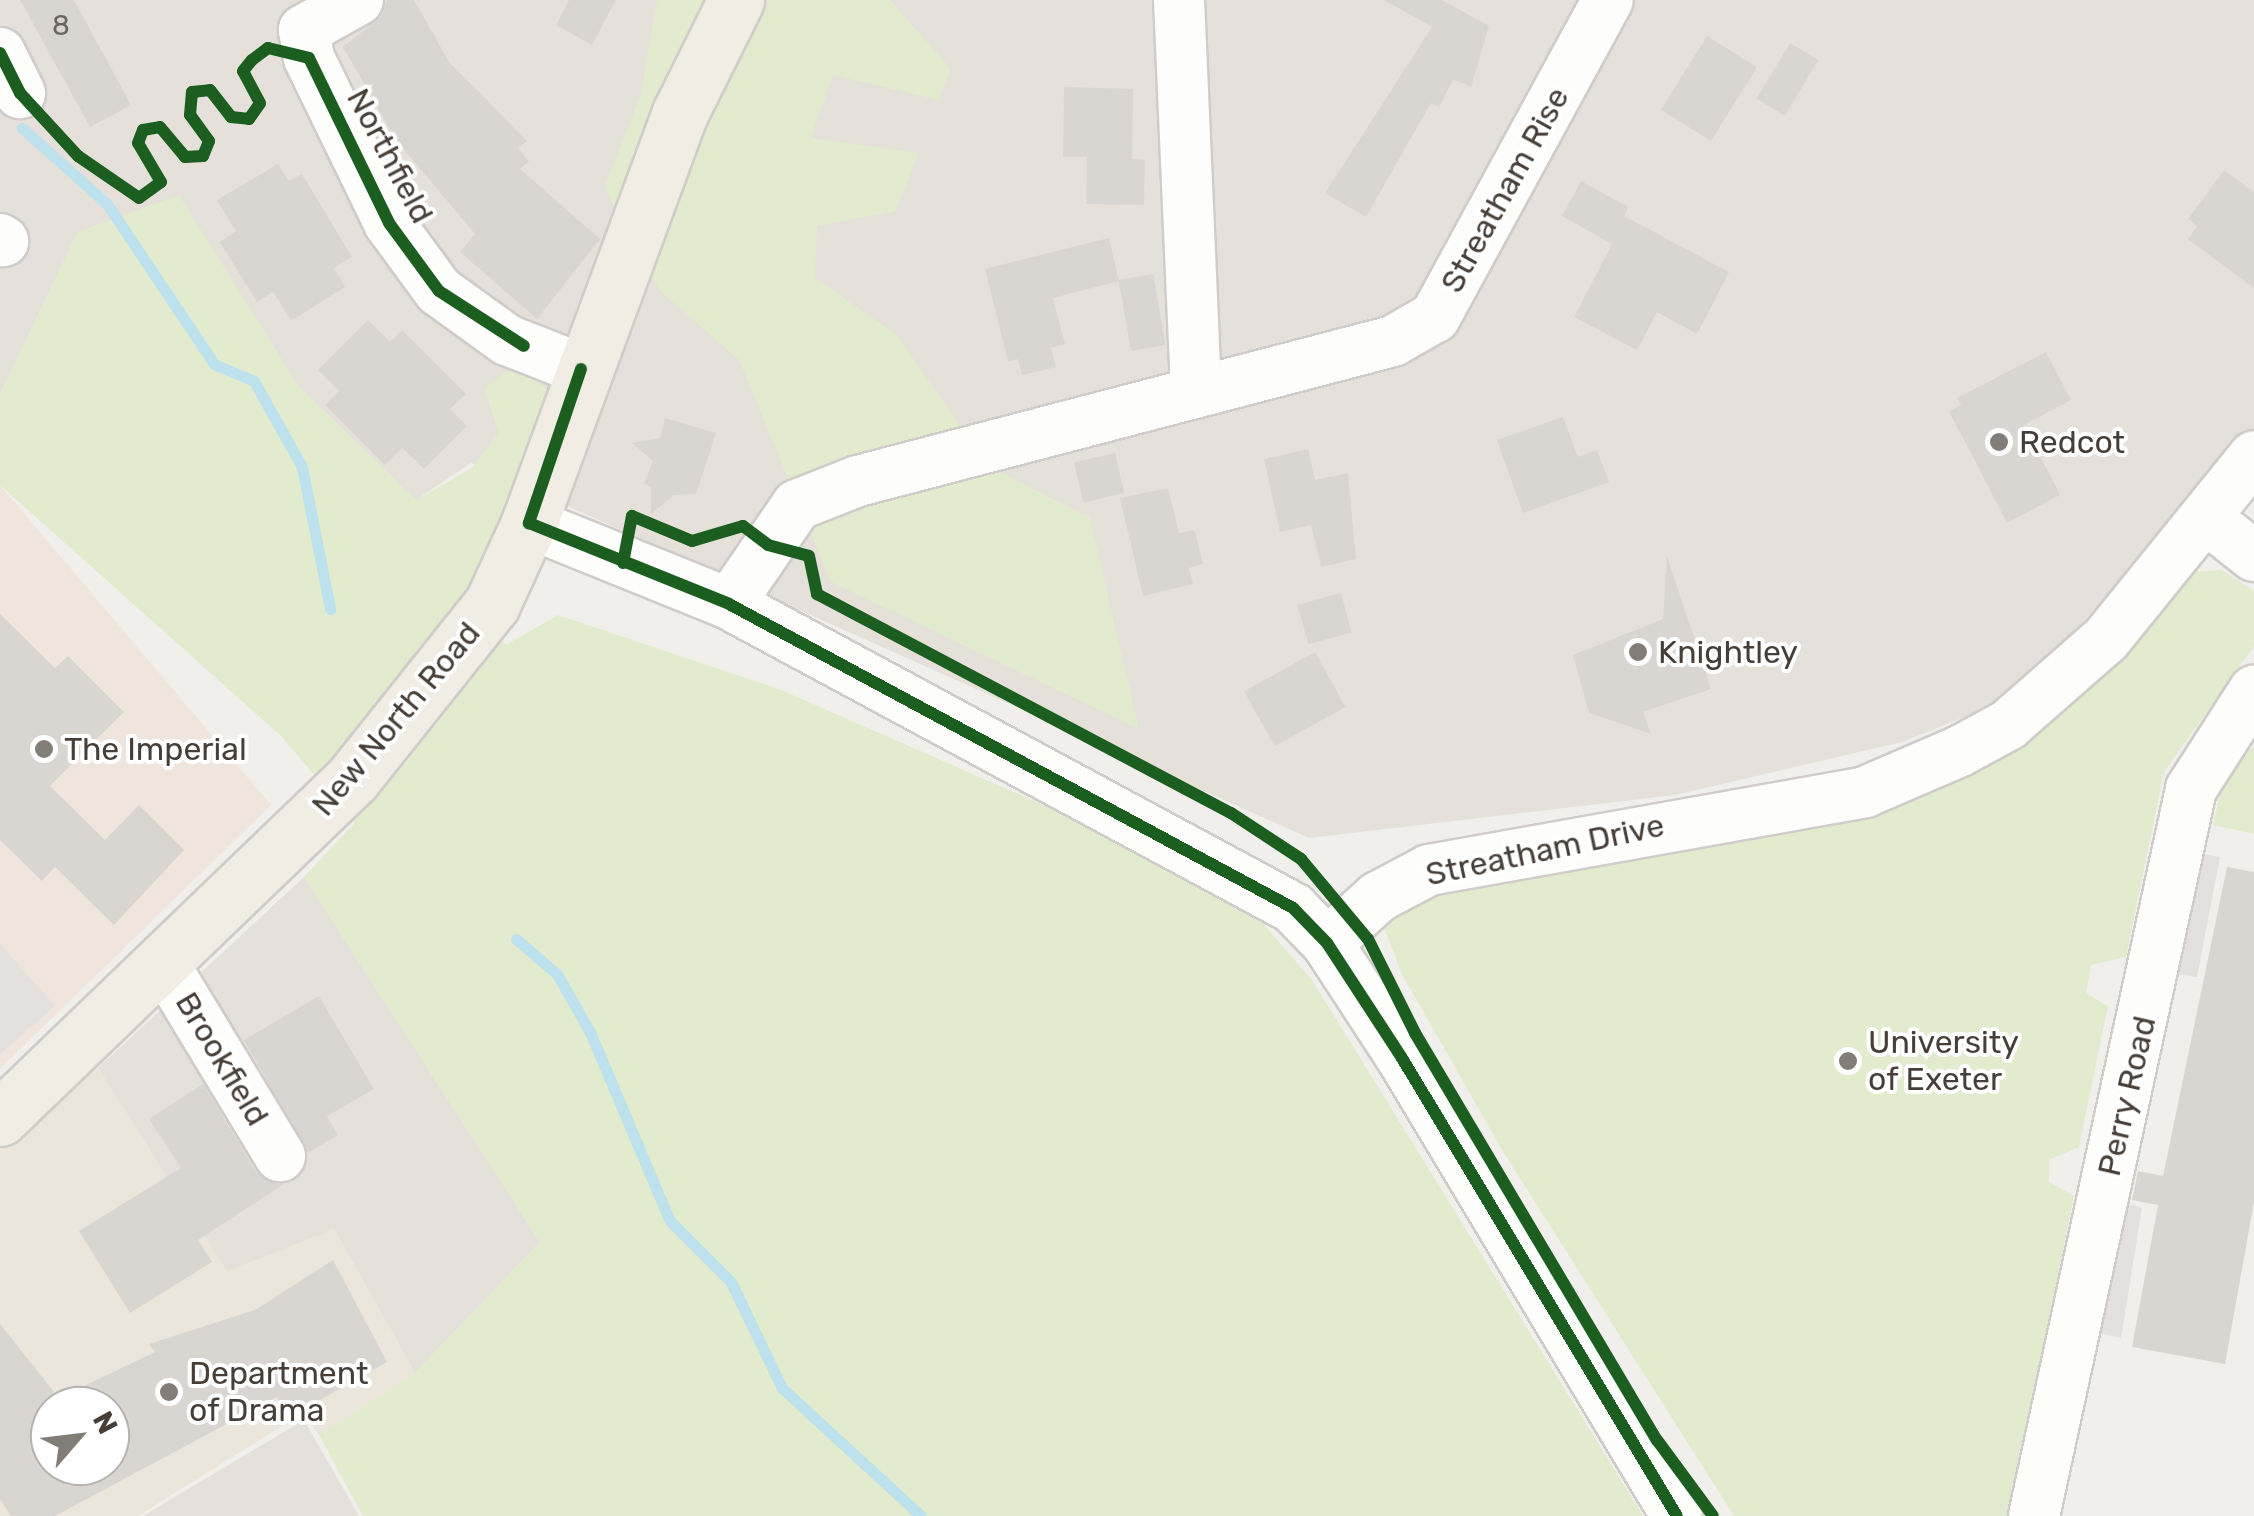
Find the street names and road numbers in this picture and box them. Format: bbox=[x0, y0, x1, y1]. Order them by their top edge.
street label: Streatham Rise bbox=[1433, 81, 1577, 299]
street label: Northfield bbox=[339, 82, 441, 230]
street label: New North Road bbox=[304, 614, 488, 824]
street label: Streatham Drive bbox=[1422, 806, 1668, 894]
street label: Brookfield bbox=[167, 985, 277, 1133]
street label: Perry Road bbox=[2090, 1012, 2164, 1180]

